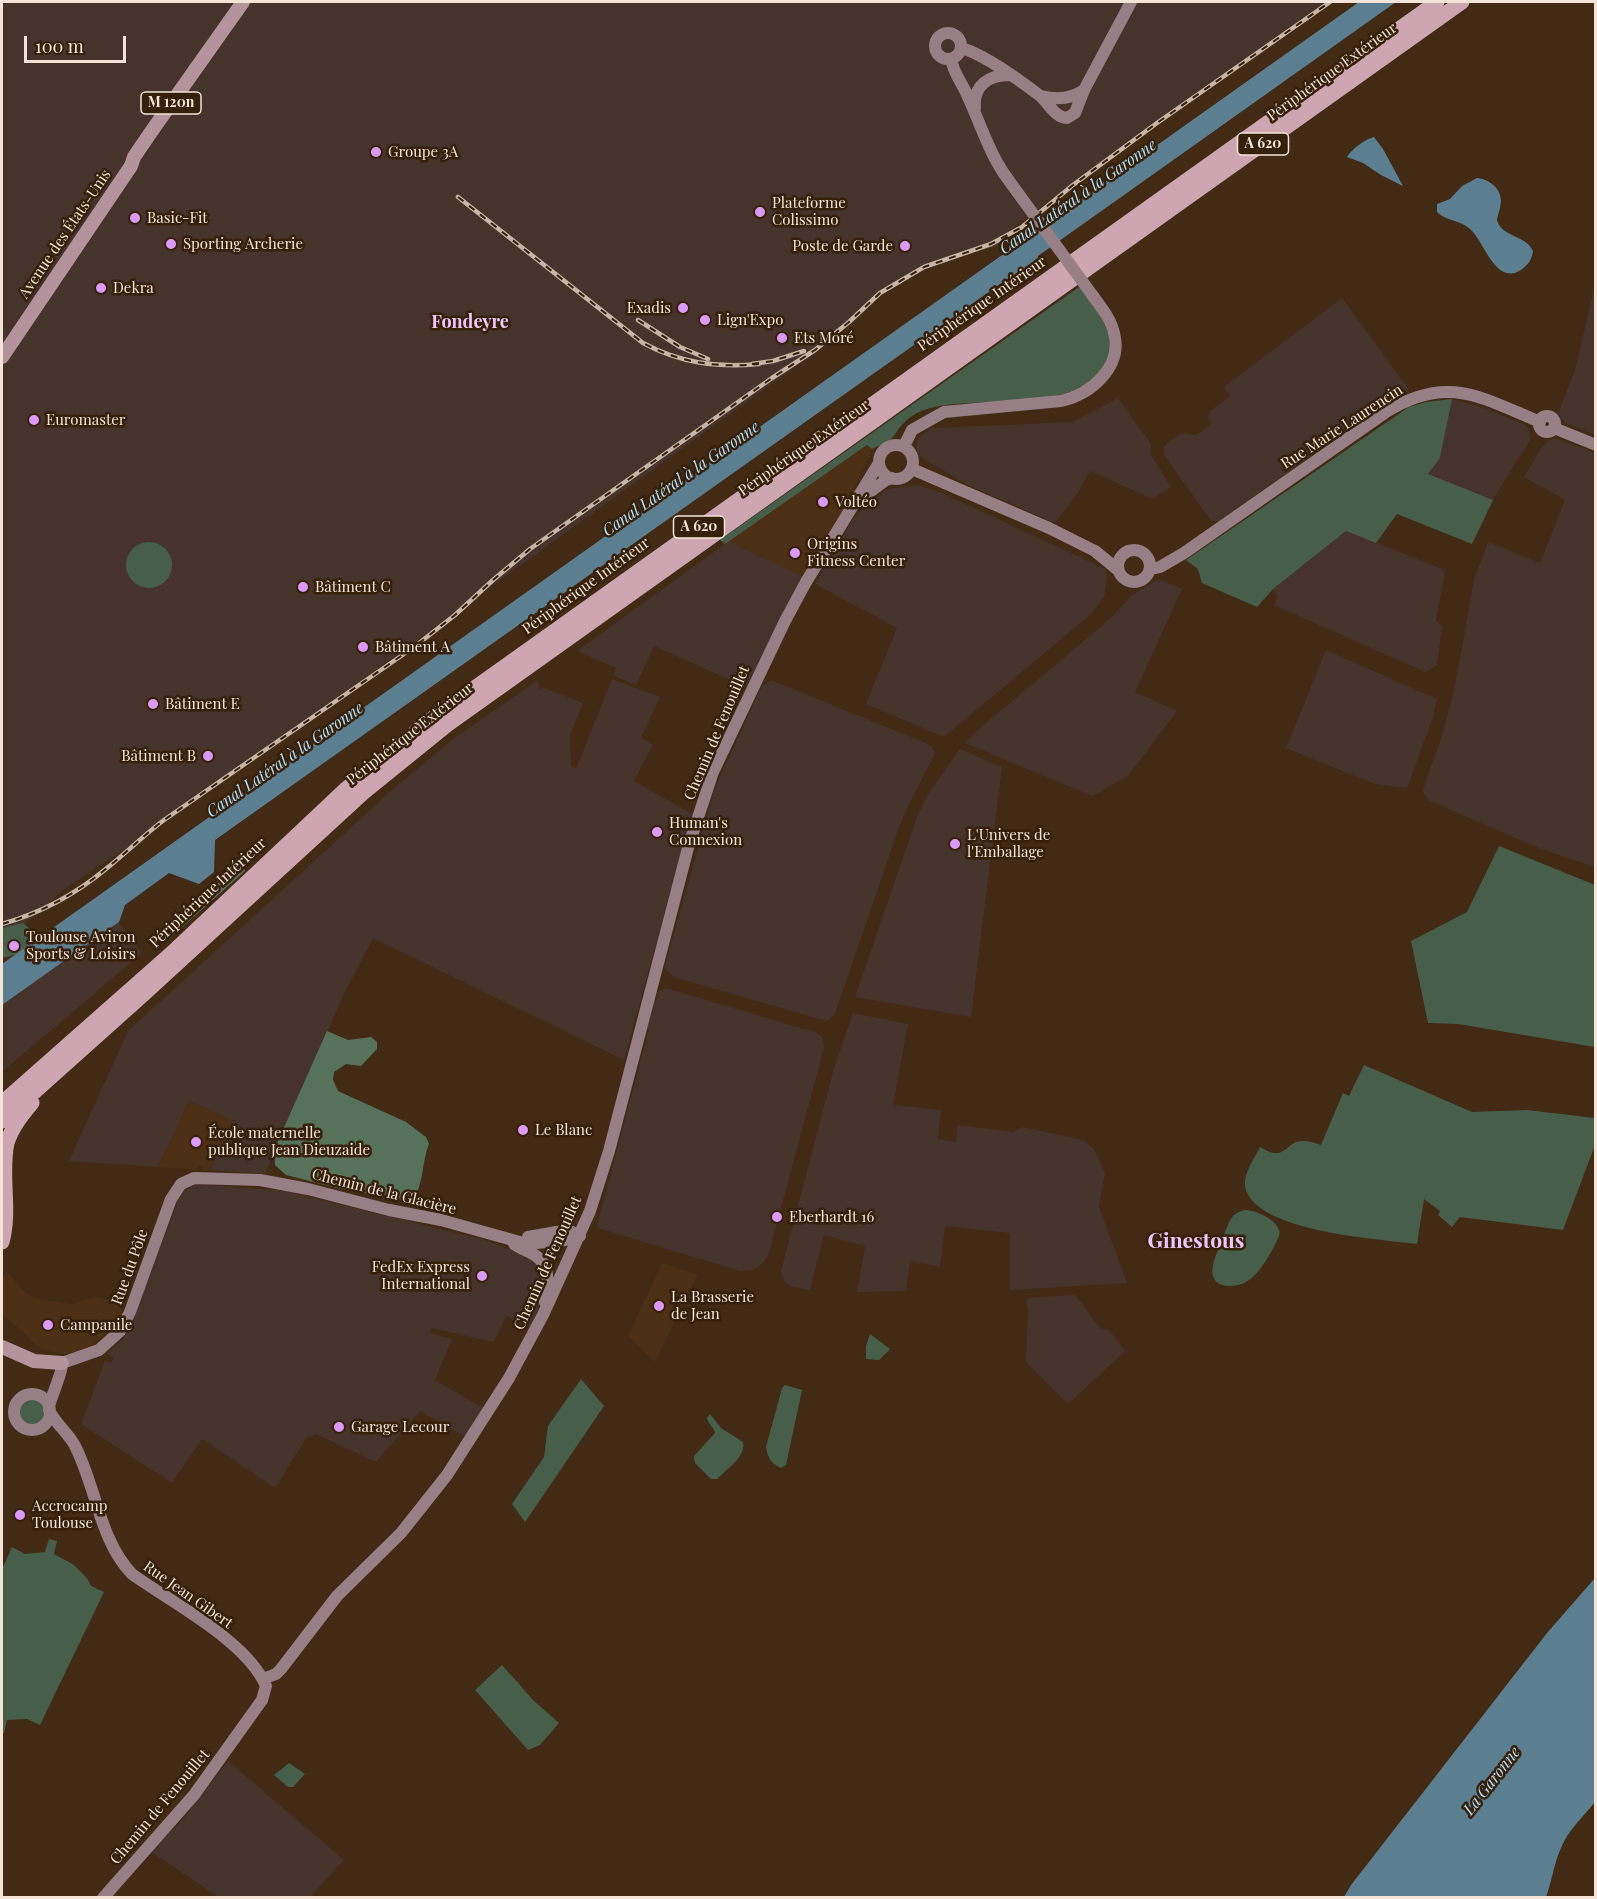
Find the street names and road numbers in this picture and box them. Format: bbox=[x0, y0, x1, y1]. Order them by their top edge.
street label: Périphérique Extérieur bbox=[1264, 19, 1400, 125]
road number: M 120n bbox=[141, 92, 201, 114]
road number: A 620 bbox=[1238, 133, 1288, 155]
street label: Avenue des États-Unis bbox=[15, 166, 115, 302]
street label: Périphérique Intérieur bbox=[914, 253, 1050, 355]
street label: Rue Marie Laurencin bbox=[1278, 381, 1406, 473]
street label: Périphérique Extérieur bbox=[735, 396, 873, 500]
road number: A 620 bbox=[674, 516, 724, 538]
street label: Périphérique Intérieur bbox=[519, 534, 653, 638]
street label: Chemin de Fenouillet bbox=[680, 663, 754, 803]
street label: Périphérique Extérieur bbox=[343, 679, 477, 789]
street label: Périphérique Intérieur bbox=[146, 834, 270, 952]
street label: Chemin de la Glacière bbox=[310, 1165, 458, 1219]
street label: Chemin de Fenouillet bbox=[510, 1193, 586, 1333]
street label: Rue du Pôle bbox=[108, 1227, 152, 1307]
street label: Rue Jean Gibert bbox=[140, 1557, 236, 1633]
street label: Chemin de Fenouillet bbox=[107, 1746, 213, 1868]

